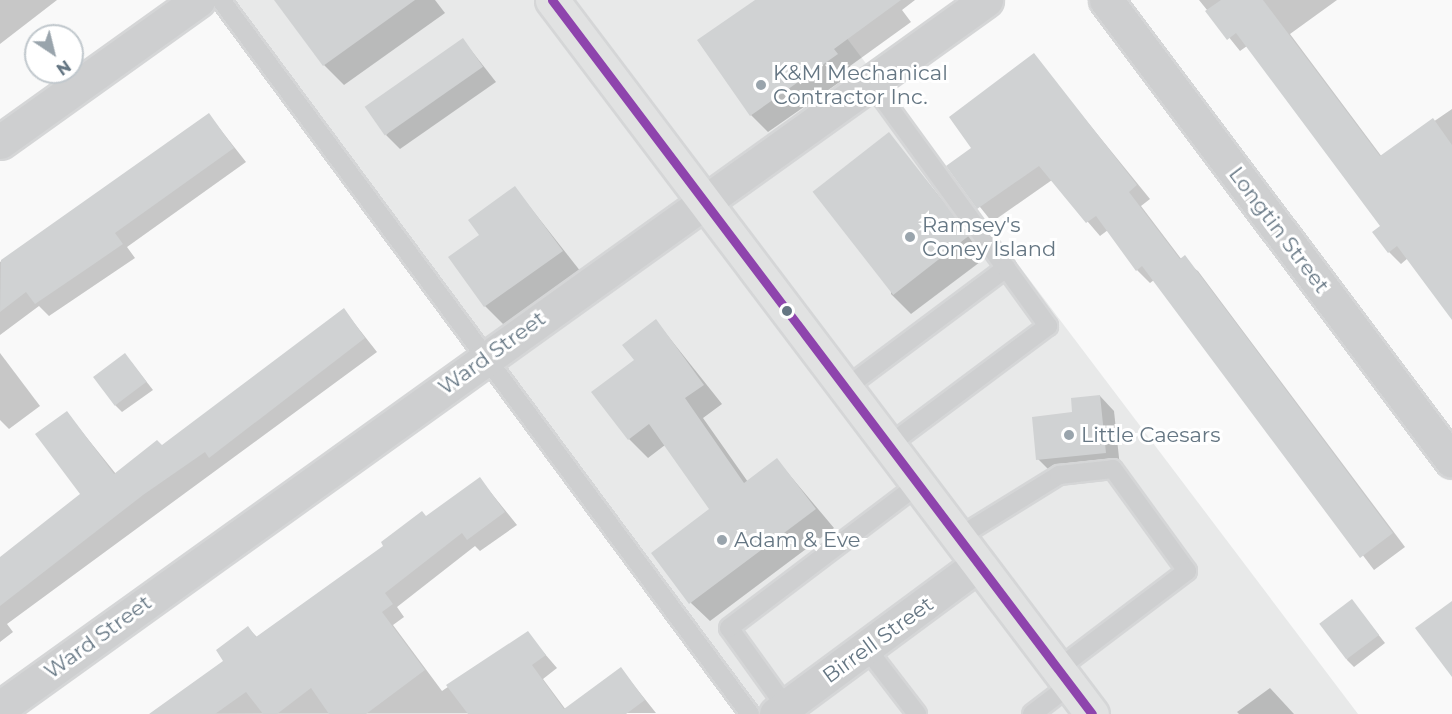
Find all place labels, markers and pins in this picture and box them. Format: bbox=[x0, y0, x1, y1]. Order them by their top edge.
place label: K&M Mechanical Contractor Inc. bbox=[773, 60, 948, 110]
marker: K&M Mechanical Contractor Inc. bbox=[754, 78, 768, 92]
place label: Ramsey's Coney Island bbox=[922, 212, 1056, 262]
marker: Ramsey's Coney Island bbox=[903, 230, 917, 244]
unlabelled marker bbox=[781, 305, 793, 317]
place label: Little Caesars bbox=[1081, 422, 1220, 448]
marker: Little Caesars bbox=[1062, 428, 1076, 442]
place label: Adam & Eve bbox=[734, 527, 860, 553]
marker: Adam & Eve bbox=[715, 533, 729, 547]

